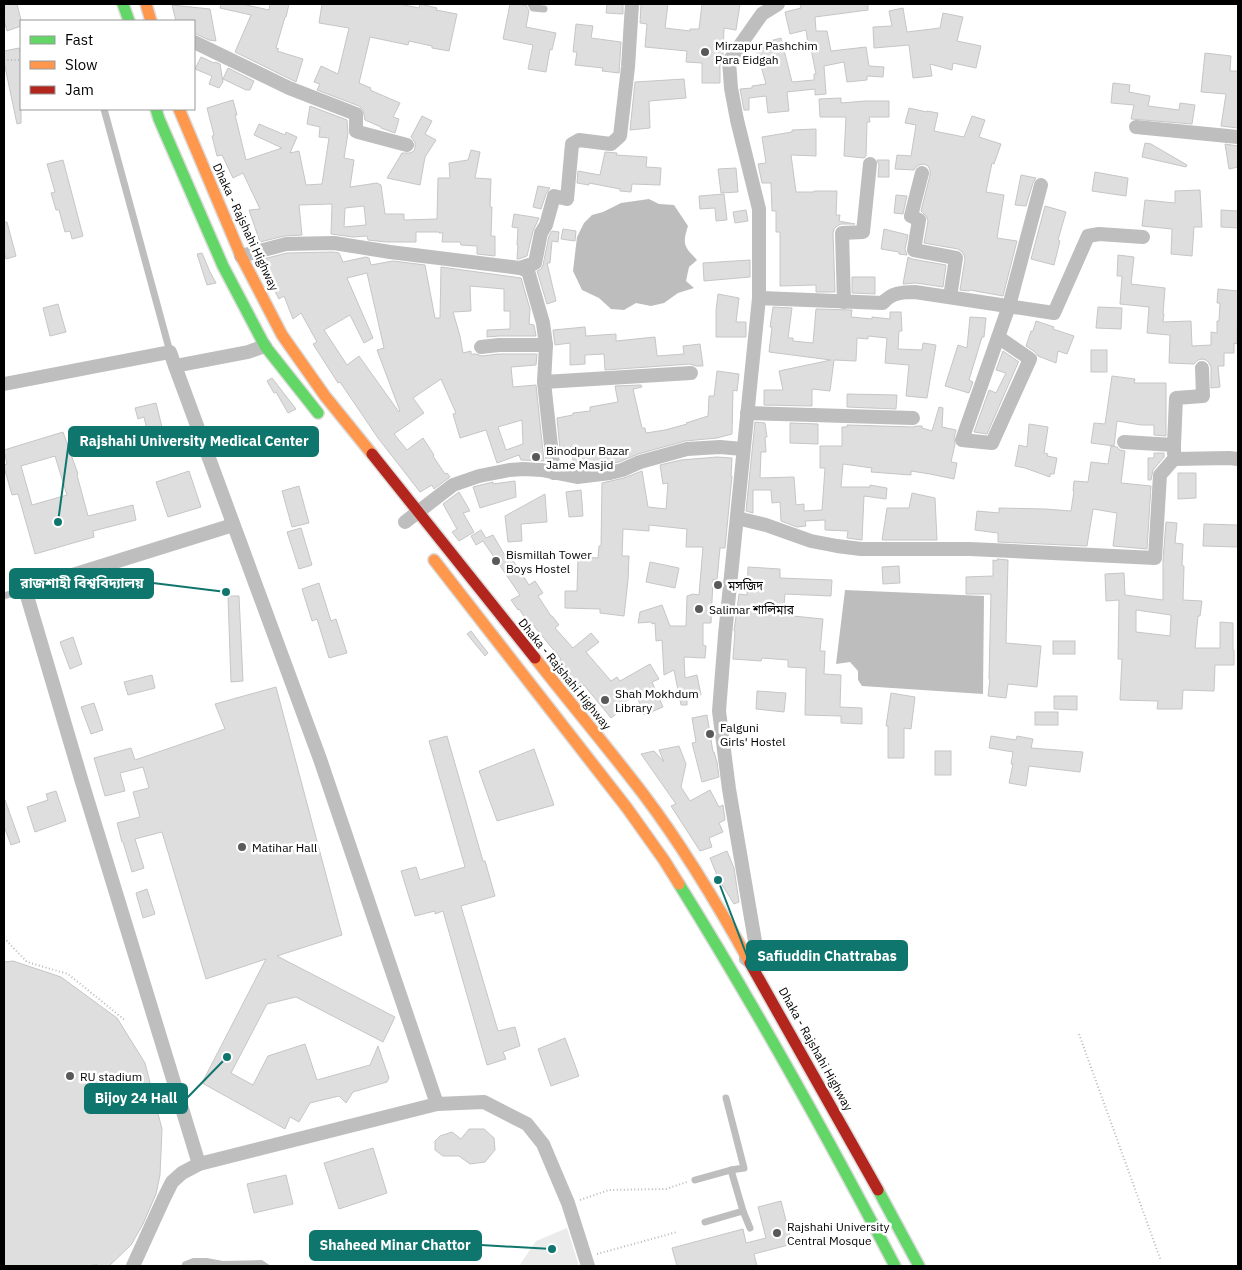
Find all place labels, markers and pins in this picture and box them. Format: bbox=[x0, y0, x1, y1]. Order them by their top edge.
place label: Mirzapur Pashchim Para Eidgah bbox=[715, 38, 818, 67]
marker: Mirzapur Pashchim Para Eidgah bbox=[699, 46, 711, 58]
callout: Rajshahi University Medical Center bbox=[69, 427, 318, 456]
place label: Binodpur Bazar Jame Masjid bbox=[546, 443, 630, 472]
marker: Binodpur Bazar Jame Masjid bbox=[530, 451, 542, 463]
place label: Bismillah Tower Boys Hostel bbox=[506, 547, 592, 576]
marker: Bismillah Tower Boys Hostel bbox=[490, 555, 502, 567]
callout: রাজশাহী বিশ্ববিদ্যালয় bbox=[10, 569, 153, 598]
place label: মসজিদ bbox=[727, 578, 763, 593]
marker: মসজিদ bbox=[712, 579, 724, 591]
place label: Salimar শালিমার bbox=[709, 602, 795, 617]
marker: Salimar শালিমার bbox=[693, 603, 705, 615]
place label: Shah Mokhdum Library bbox=[615, 686, 699, 715]
marker: Shah Mokhdum Library bbox=[599, 694, 611, 706]
place label: Falguni Girls' Hostel bbox=[720, 720, 785, 749]
marker: Falguni Girls' Hostel bbox=[704, 728, 716, 740]
place label: Matihar Hall bbox=[252, 840, 317, 855]
marker: Matihar Hall bbox=[236, 841, 248, 853]
callout: Safiuddin Chattrabas bbox=[747, 941, 907, 970]
place label: RU stadium bbox=[80, 1069, 142, 1084]
marker: RU stadium bbox=[64, 1070, 76, 1082]
callout: Bijoy 24 Hall bbox=[85, 1084, 187, 1113]
place label: Rajshahi University Central Mosque bbox=[787, 1219, 889, 1248]
marker: Rajshahi University Central Mosque bbox=[771, 1227, 783, 1239]
callout: Shaheed Minar Chattor bbox=[310, 1231, 481, 1260]

